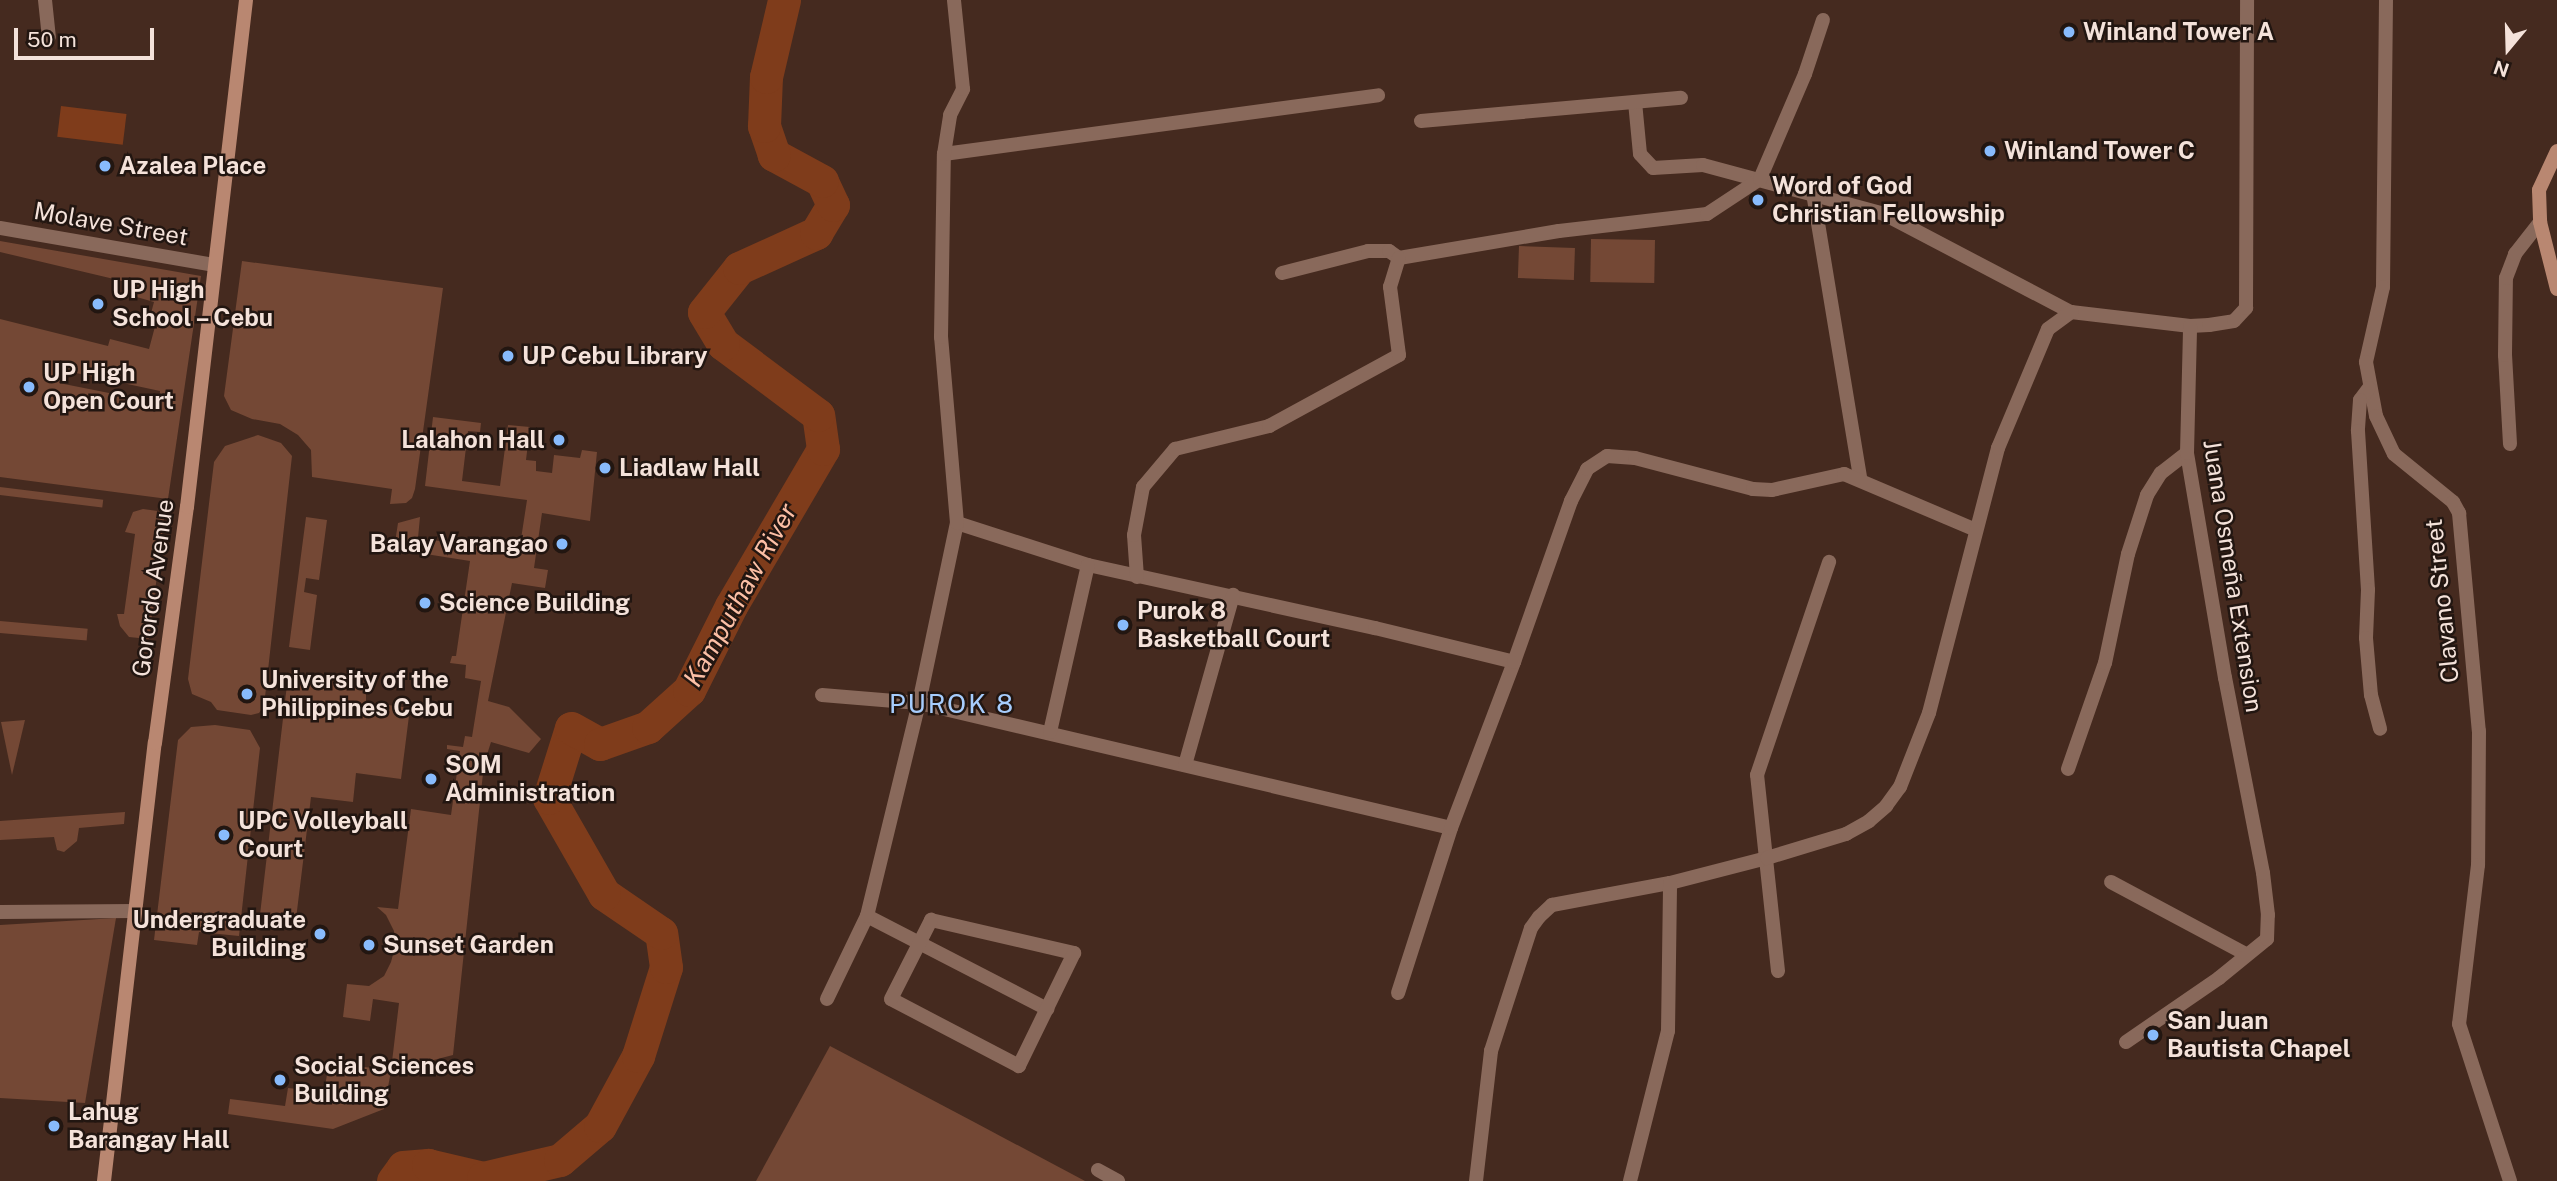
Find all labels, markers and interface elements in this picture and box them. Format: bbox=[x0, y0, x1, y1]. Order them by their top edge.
scale bar bbox=[18, 14, 158, 58]
north arrow bbox=[2473, 14, 2543, 84]
place label: Winland Tower A bbox=[2083, 18, 2274, 46]
marker: Winland Tower A bbox=[2061, 24, 2077, 40]
text: 50 m bbox=[27, 27, 77, 52]
text: N bbox=[2491, 56, 2512, 82]
place label: Winland Tower C bbox=[2004, 137, 2195, 165]
marker: Winland Tower C bbox=[1982, 143, 1998, 159]
place label: Azalea Place bbox=[119, 152, 266, 180]
marker: Azalea Place bbox=[97, 158, 113, 174]
place label: Word of God Christian Fellowship bbox=[1772, 172, 2005, 228]
marker: Word of God Christian Fellowship bbox=[1750, 192, 1766, 208]
street label: Molave Street bbox=[32, 196, 190, 252]
place label: UP High School – Cebu bbox=[112, 276, 276, 332]
marker: UP High School – Cebu bbox=[90, 296, 106, 312]
place label: UP Cebu Library bbox=[522, 342, 708, 370]
marker: UP Cebu Library bbox=[500, 348, 516, 364]
place label: UP High Open Court bbox=[43, 359, 174, 415]
marker: UP High Open Court bbox=[21, 379, 37, 395]
place label: Lalahon Hall bbox=[401, 426, 545, 454]
marker: Lalahon Hall bbox=[551, 432, 567, 448]
street label: Juana Osmeña Extension bbox=[2197, 438, 2269, 714]
place label: Liadlaw Hall bbox=[619, 454, 760, 482]
marker: Liadlaw Hall bbox=[597, 460, 613, 476]
street label: Gorordo Avenue bbox=[126, 497, 180, 679]
water label: Kamputhaw River bbox=[677, 498, 803, 692]
street label: Clavano Street bbox=[2419, 517, 2465, 685]
place label: Balay Varangao bbox=[369, 530, 548, 558]
marker: Balay Varangao bbox=[554, 536, 570, 552]
place label: Science Building bbox=[439, 589, 630, 617]
marker: Science Building bbox=[417, 595, 433, 611]
place label: Purok 8 Basketball Court bbox=[1137, 597, 1330, 653]
marker: Purok 8 Basketball Court bbox=[1115, 617, 1131, 633]
place label: University of the Philippines Cebu bbox=[261, 666, 453, 722]
marker: University of the Philippines Cebu bbox=[239, 686, 255, 702]
district label: PUROK 8 bbox=[890, 688, 1014, 720]
place label: SOM Administration bbox=[445, 751, 615, 807]
marker: SOM Administration bbox=[423, 771, 439, 787]
place label: UPC Volleyball Court bbox=[238, 807, 408, 863]
marker: UPC Volleyball Court bbox=[216, 827, 232, 843]
place label: Undergraduate Building bbox=[132, 906, 306, 962]
marker: Undergraduate Building bbox=[312, 926, 328, 942]
place label: Sunset Garden bbox=[383, 931, 554, 959]
marker: Sunset Garden bbox=[361, 937, 377, 953]
place label: San Juan Bautista Chapel bbox=[2167, 1007, 2351, 1063]
marker: San Juan Bautista Chapel bbox=[2145, 1027, 2161, 1043]
place label: Social Sciences Building bbox=[294, 1052, 474, 1108]
marker: Social Sciences Building bbox=[272, 1072, 288, 1088]
place label: Lahug Barangay Hall bbox=[68, 1098, 230, 1154]
marker: Lahug Barangay Hall bbox=[46, 1118, 62, 1134]

